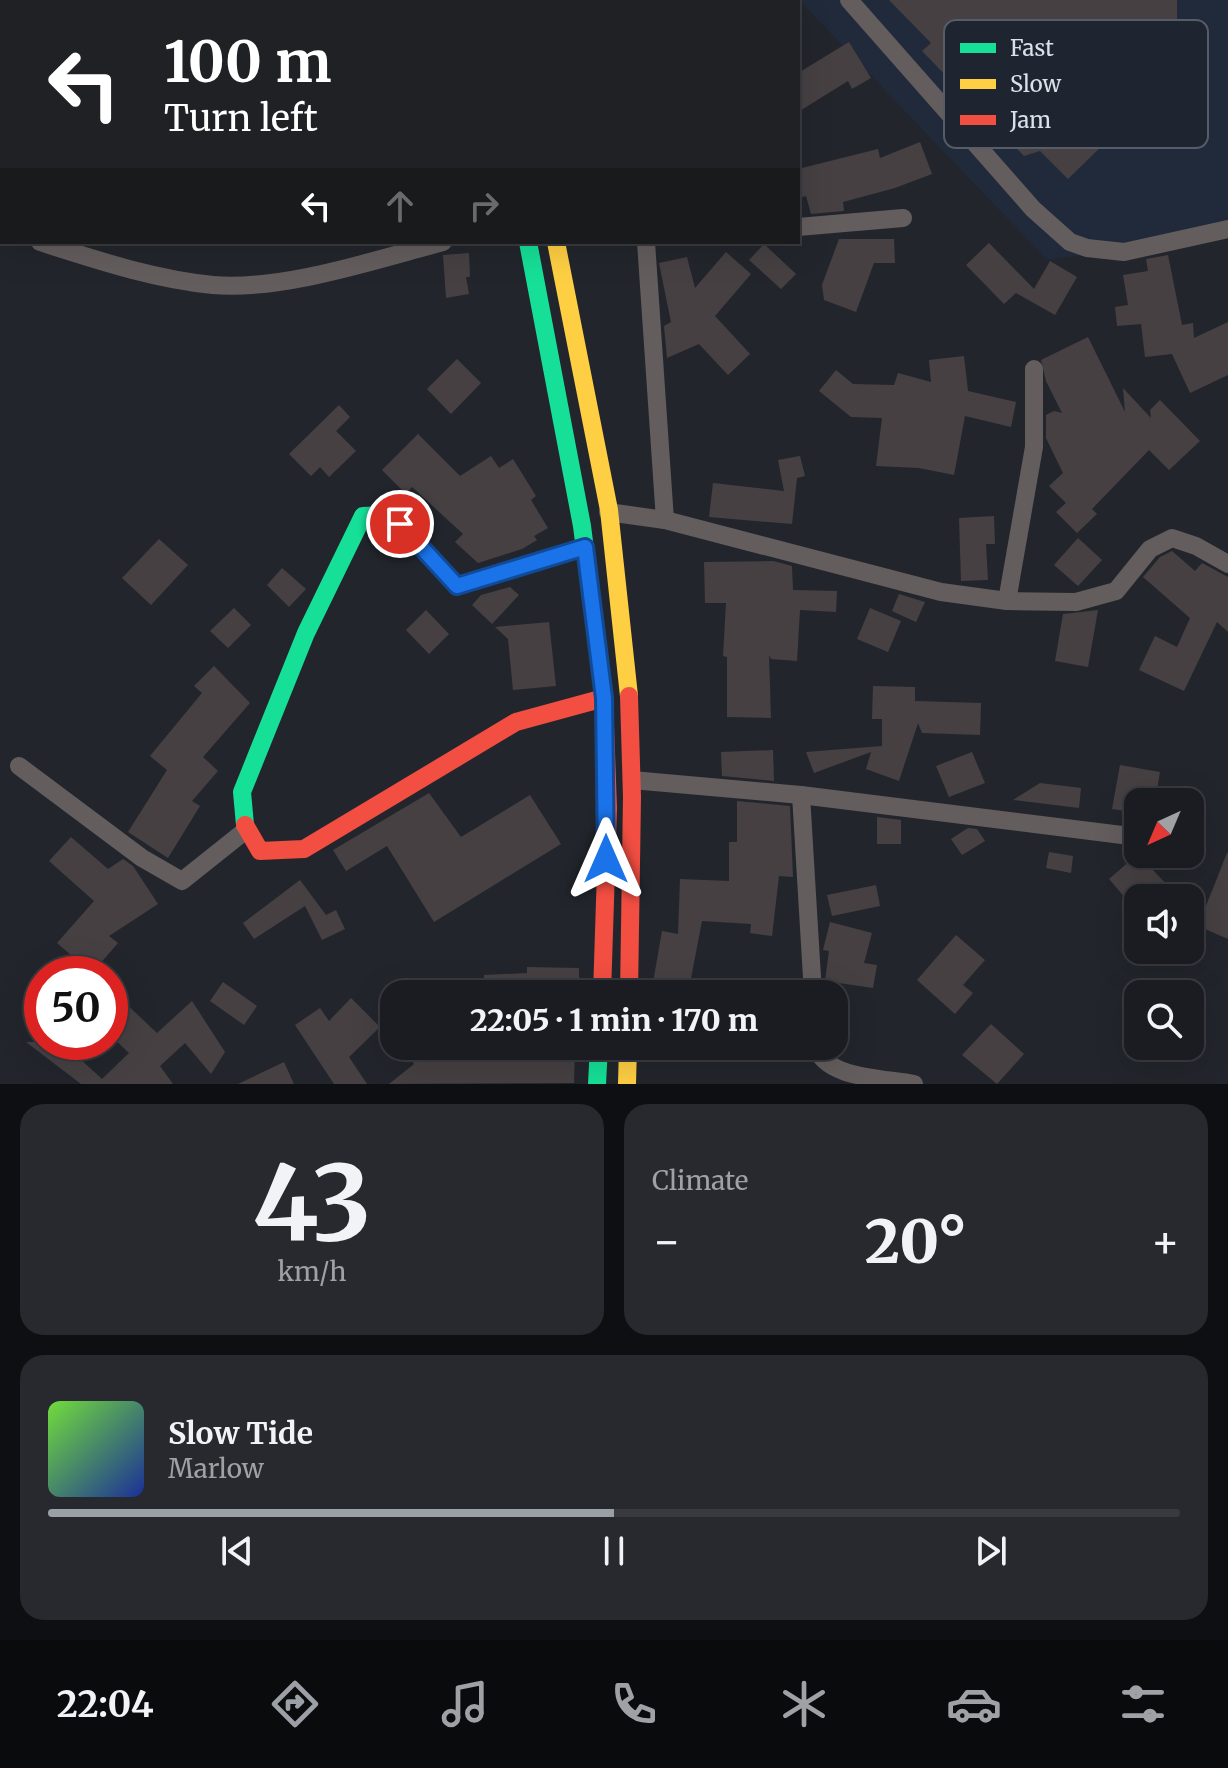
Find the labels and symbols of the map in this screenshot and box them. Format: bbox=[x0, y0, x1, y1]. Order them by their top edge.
legend bbox=[944, 20, 1208, 148]
text: Fast bbox=[1010, 34, 1054, 62]
text: Slow bbox=[1010, 70, 1061, 98]
text: Jam bbox=[1009, 106, 1051, 134]
pin bbox=[366, 490, 434, 558]
north arrow bbox=[1124, 788, 1204, 868]
position arrow bbox=[564, 817, 648, 901]
speed limit sign: 50 bbox=[24, 956, 128, 1060]

